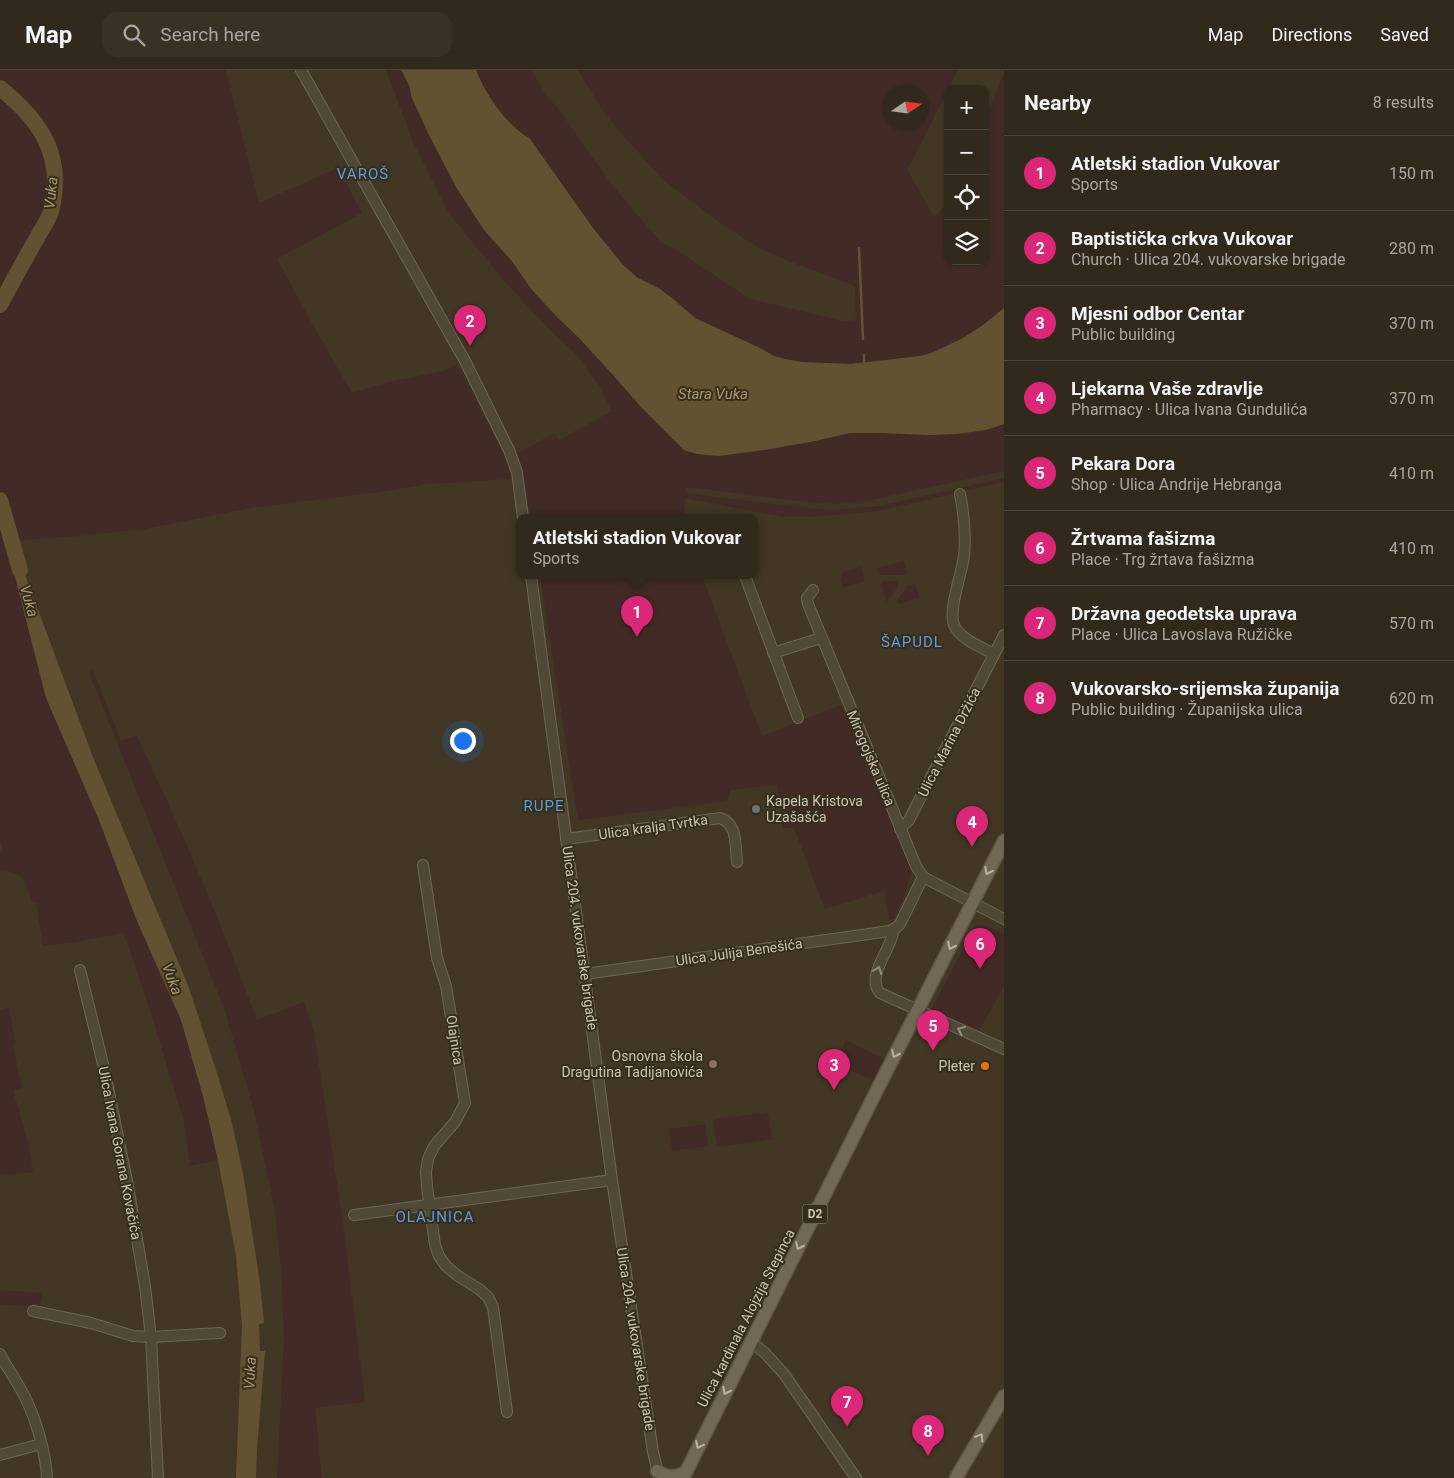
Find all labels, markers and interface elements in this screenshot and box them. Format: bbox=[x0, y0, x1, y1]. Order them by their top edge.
search box bbox=[102, 12, 452, 57]
text: Map bbox=[25, 21, 72, 49]
icon: search bbox=[120, 21, 148, 49]
text: Search here bbox=[160, 23, 260, 46]
text: Map bbox=[1208, 24, 1243, 45]
text: Directions bbox=[1271, 24, 1352, 45]
text: Saved bbox=[1380, 24, 1429, 45]
north arrow bbox=[884, 85, 929, 130]
map controls bbox=[944, 85, 989, 265]
button: + bbox=[944, 85, 989, 130]
text: Nearby bbox=[1024, 91, 1091, 115]
text: 8 results bbox=[1373, 93, 1434, 112]
button: − bbox=[944, 130, 989, 175]
text: Atletski stadion Vukovar bbox=[1071, 152, 1280, 175]
text: 1 bbox=[1035, 164, 1045, 183]
text: 150 m bbox=[1389, 164, 1434, 183]
district label: VAROŠ bbox=[337, 165, 389, 183]
button: locate bbox=[944, 175, 989, 220]
text: Sports bbox=[1071, 175, 1118, 194]
water label: Vuka bbox=[40, 176, 62, 210]
button: layers bbox=[944, 220, 989, 265]
text: Baptistička crkva Vukovar bbox=[1071, 227, 1293, 250]
text: 2 bbox=[1035, 239, 1045, 258]
text: 280 m bbox=[1389, 239, 1434, 258]
text: Church · Ulica 204. vukovarske brigade bbox=[1071, 250, 1346, 269]
text: Mjesni odbor Centar bbox=[1071, 302, 1244, 325]
pin: 2 bbox=[454, 305, 486, 346]
text: 3 bbox=[1035, 314, 1045, 333]
text: 370 m bbox=[1389, 314, 1434, 333]
text: Public building bbox=[1071, 325, 1175, 344]
text: Ljekarna Vaše zdravlje bbox=[1071, 377, 1263, 400]
water label: Stara Vuka bbox=[678, 385, 748, 403]
text: 4 bbox=[1035, 389, 1045, 408]
text: 370 m bbox=[1389, 389, 1434, 408]
text: Pharmacy · Ulica Ivana Gundulića bbox=[1071, 400, 1307, 419]
text: Pekara Dora bbox=[1071, 452, 1175, 475]
text: 5 bbox=[1035, 464, 1045, 483]
text: 410 m bbox=[1389, 464, 1434, 483]
text: Shop · Ulica Andrije Hebranga bbox=[1071, 475, 1282, 494]
popup bbox=[516, 514, 758, 579]
text: Atletski stadion Vukovar bbox=[533, 526, 741, 549]
text: Žrtvama fašizma bbox=[1071, 527, 1215, 550]
text: 6 bbox=[1035, 539, 1045, 558]
text: 410 m bbox=[1389, 539, 1434, 558]
text: Sports bbox=[533, 549, 580, 568]
text: Place · Trg žrtava fašizma bbox=[1071, 550, 1255, 569]
water label: Vuka bbox=[16, 583, 42, 619]
pin: 1 bbox=[621, 596, 653, 637]
text: Državna geodetska uprava bbox=[1071, 602, 1297, 625]
text: 7 bbox=[1035, 614, 1045, 633]
text: 570 m bbox=[1389, 614, 1434, 633]
text: Place · Ulica Lavoslava Ružičke bbox=[1071, 625, 1292, 644]
district label: ŠAPUDL bbox=[881, 633, 943, 651]
text: Vukovarsko-srijemska županija bbox=[1071, 677, 1339, 700]
street label: Ulica Marina Držića bbox=[915, 685, 983, 799]
text: 8 bbox=[1035, 689, 1045, 708]
text: 620 m bbox=[1389, 689, 1434, 708]
text: Public building · Županijska ulica bbox=[1071, 700, 1303, 719]
street label: Mirogojska ulica bbox=[844, 708, 898, 808]
your location bbox=[450, 728, 476, 754]
place label: Kapela Kristova Uzašašća bbox=[766, 793, 863, 825]
district label: RUPE bbox=[524, 797, 564, 815]
marker: Kapela Kristova Uzašašća bbox=[750, 803, 762, 815]
pin: 4 bbox=[956, 806, 988, 847]
street label: Ulica kralja Tvrtka bbox=[597, 811, 709, 843]
street label: Ulica 204. vukovarske brigade bbox=[559, 845, 601, 1031]
one-way arrow bbox=[984, 866, 994, 875]
pin: 6 bbox=[964, 928, 996, 969]
street label: Ulica Julija Benešića bbox=[675, 935, 803, 969]
one-way arrow bbox=[947, 941, 957, 950]
water label: Vuka bbox=[158, 961, 186, 997]
one-way arrow bbox=[872, 966, 882, 975]
pin: 5 bbox=[917, 1010, 949, 1051]
street label: Olajnica bbox=[443, 1014, 467, 1066]
one-way arrow bbox=[957, 1026, 966, 1036]
place label: Osnovna škola Dragutina Tadijanovića bbox=[561, 1048, 703, 1080]
pin: 3 bbox=[818, 1049, 850, 1090]
one-way arrow bbox=[891, 1049, 901, 1058]
marker: Osnovna škola Dragutina Tadijanovića bbox=[707, 1058, 719, 1070]
place label: Pleter bbox=[939, 1058, 975, 1074]
marker: Pleter bbox=[979, 1060, 991, 1072]
street label: Ulica Ivana Gorana Kovačića bbox=[95, 1065, 145, 1241]
road number: D2 bbox=[802, 1204, 828, 1224]
district label: OLAJNICA bbox=[396, 1208, 474, 1226]
street label: Ulica kardinala Alojzija Stepinca bbox=[694, 1226, 798, 1410]
one-way arrow bbox=[795, 1241, 805, 1250]
street label: Ulica 204. vukovarske brigade bbox=[614, 1246, 658, 1432]
water label: Vuka bbox=[240, 1356, 260, 1390]
one-way arrow bbox=[722, 1386, 732, 1395]
pin: 7 bbox=[831, 1386, 863, 1427]
pin: 8 bbox=[912, 1415, 944, 1456]
one-way arrow bbox=[974, 1434, 984, 1443]
one-way arrow bbox=[695, 1440, 705, 1449]

